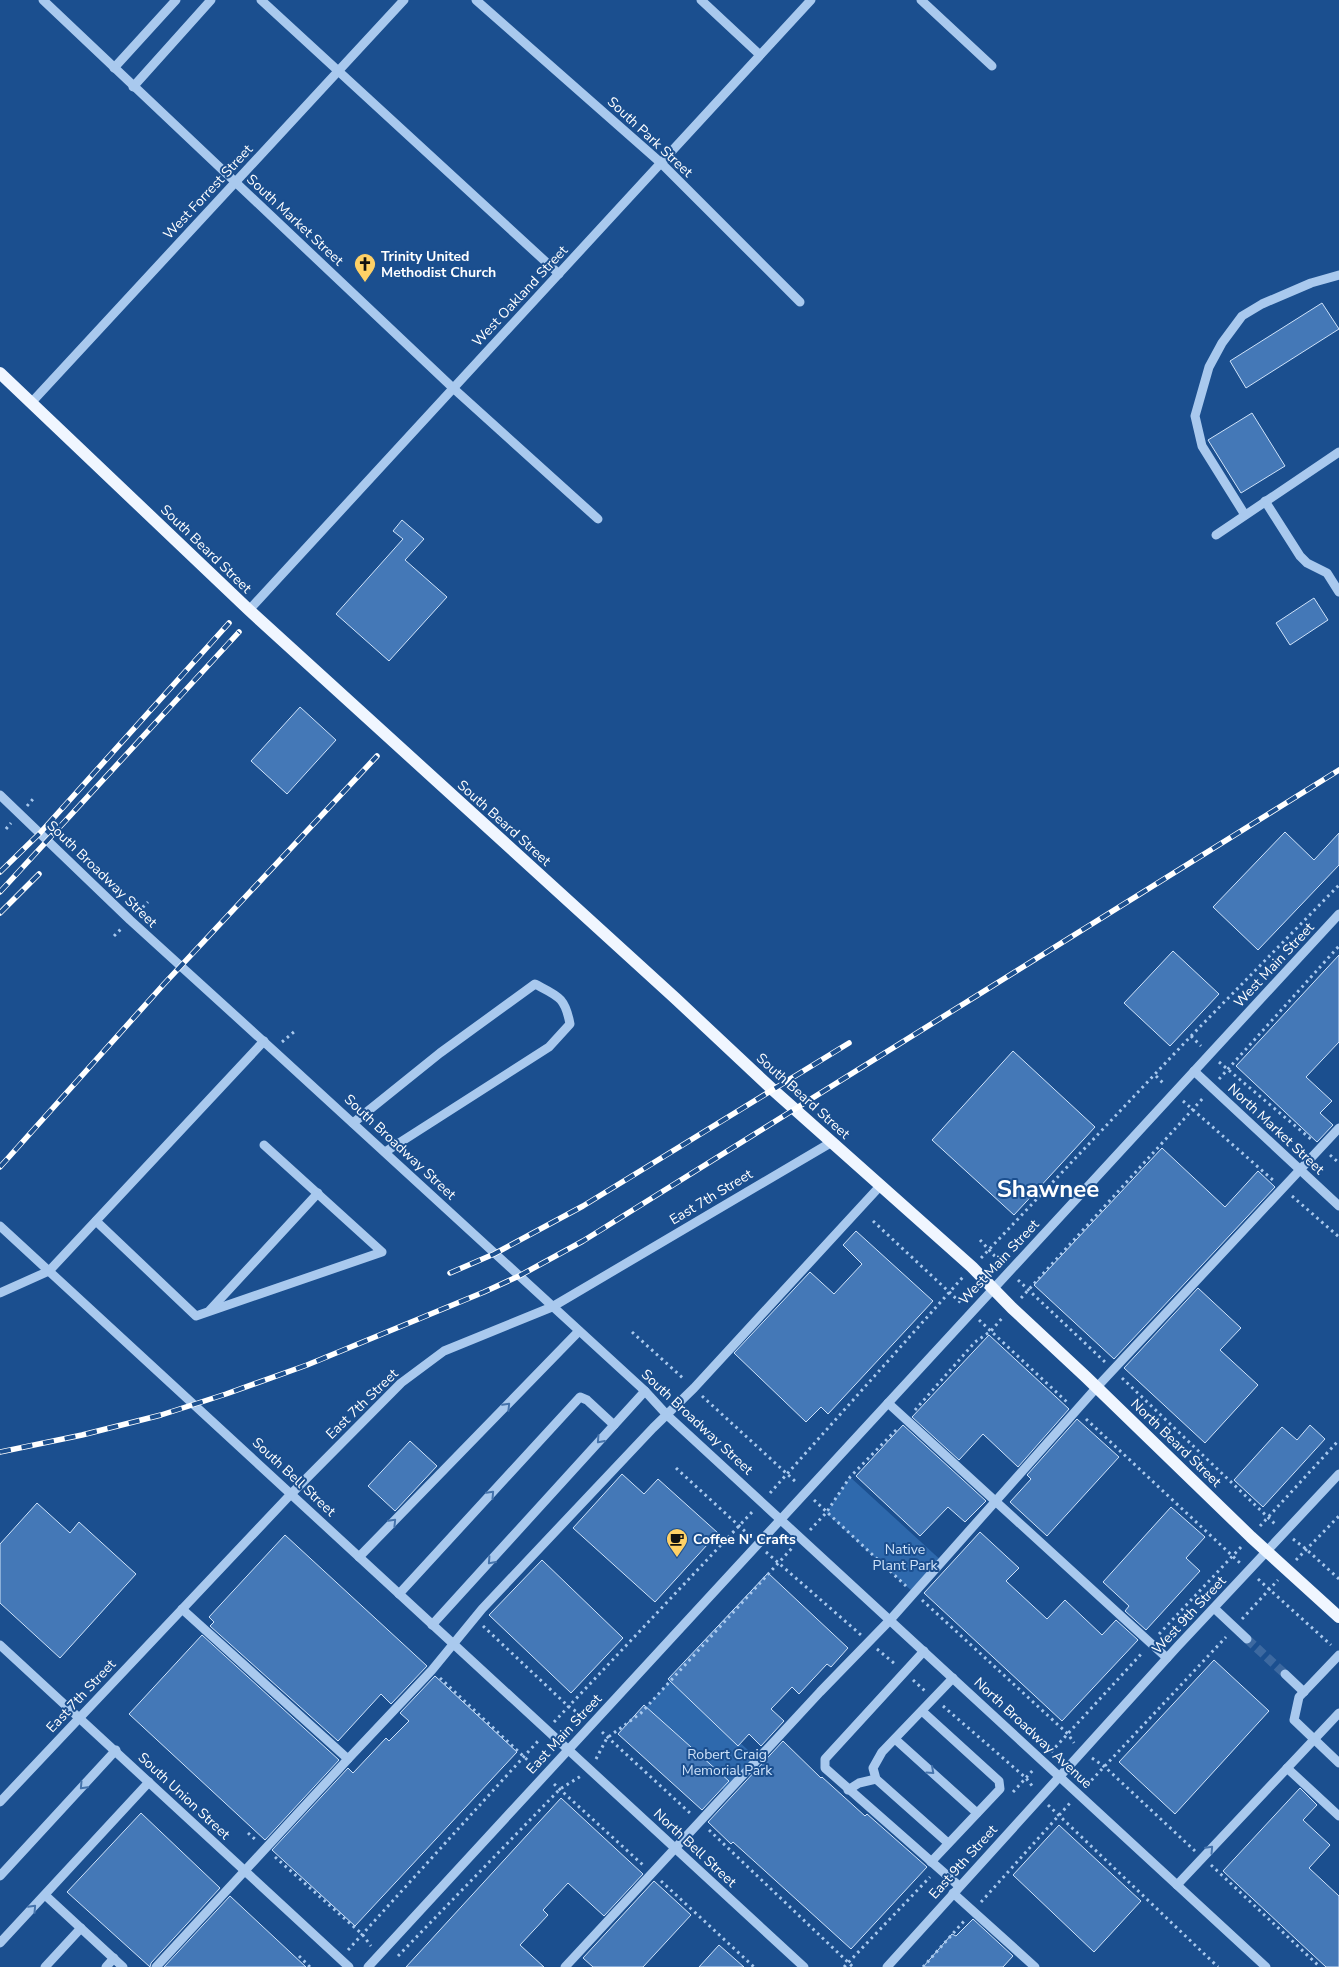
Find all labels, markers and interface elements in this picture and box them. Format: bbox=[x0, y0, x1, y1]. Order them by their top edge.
street label: South Park Street bbox=[603, 92, 697, 182]
street label: West Forrest Street bbox=[159, 140, 257, 244]
street label: South Market Street bbox=[242, 170, 348, 270]
street label: West Oakland Street bbox=[468, 241, 572, 351]
place label: Trinity United Methodist Church bbox=[381, 247, 496, 282]
church icon: Trinity United Methodist Church bbox=[353, 252, 377, 283]
street label: South Beard Street bbox=[156, 501, 256, 598]
street label: South Beard Street bbox=[453, 776, 555, 870]
street label: South Broadway Street bbox=[43, 816, 161, 932]
street label: West Main Street bbox=[1230, 918, 1318, 1012]
street label: South Beard Street bbox=[752, 1049, 854, 1143]
street label: North Market Street bbox=[1224, 1079, 1328, 1179]
street label: South Broadway Street bbox=[340, 1090, 460, 1204]
street label: East 7th Street bbox=[666, 1165, 756, 1229]
district label: Shawnee bbox=[997, 1173, 1099, 1205]
street label: West Main Street bbox=[955, 1215, 1043, 1309]
street label: East 7th Street bbox=[322, 1365, 402, 1443]
street label: South Broadway Street bbox=[637, 1365, 757, 1479]
street label: North Beard Street bbox=[1127, 1395, 1226, 1491]
one-way arrow bbox=[501, 1402, 510, 1411]
street label: South Bell Street bbox=[248, 1433, 340, 1521]
one-way arrow bbox=[597, 1435, 606, 1444]
one-way arrow bbox=[485, 1490, 494, 1499]
one-way arrow bbox=[387, 1519, 396, 1528]
cafe icon: Coffee N' Crafts bbox=[665, 1527, 689, 1558]
place label: Coffee N' Crafts bbox=[693, 1530, 796, 1549]
park label: Native Plant Park bbox=[873, 1540, 938, 1575]
one-way arrow bbox=[488, 1555, 497, 1564]
street label: West 9th Street bbox=[1148, 1572, 1230, 1658]
street label: East 7th Street bbox=[42, 1655, 120, 1737]
street label: North Broadway Avenue bbox=[970, 1673, 1096, 1793]
street label: East Main Street bbox=[522, 1690, 606, 1778]
park label: Robert Craig Memorial Park bbox=[682, 1745, 773, 1780]
street label: South Union Street bbox=[134, 1748, 234, 1844]
one-way arrow bbox=[925, 1765, 934, 1774]
one-way arrow bbox=[80, 1781, 89, 1790]
street label: North Bell Street bbox=[649, 1805, 741, 1891]
street label: East 9th Street bbox=[925, 1821, 1001, 1903]
one-way arrow bbox=[1204, 1846, 1213, 1855]
one-way arrow bbox=[27, 1904, 36, 1913]

